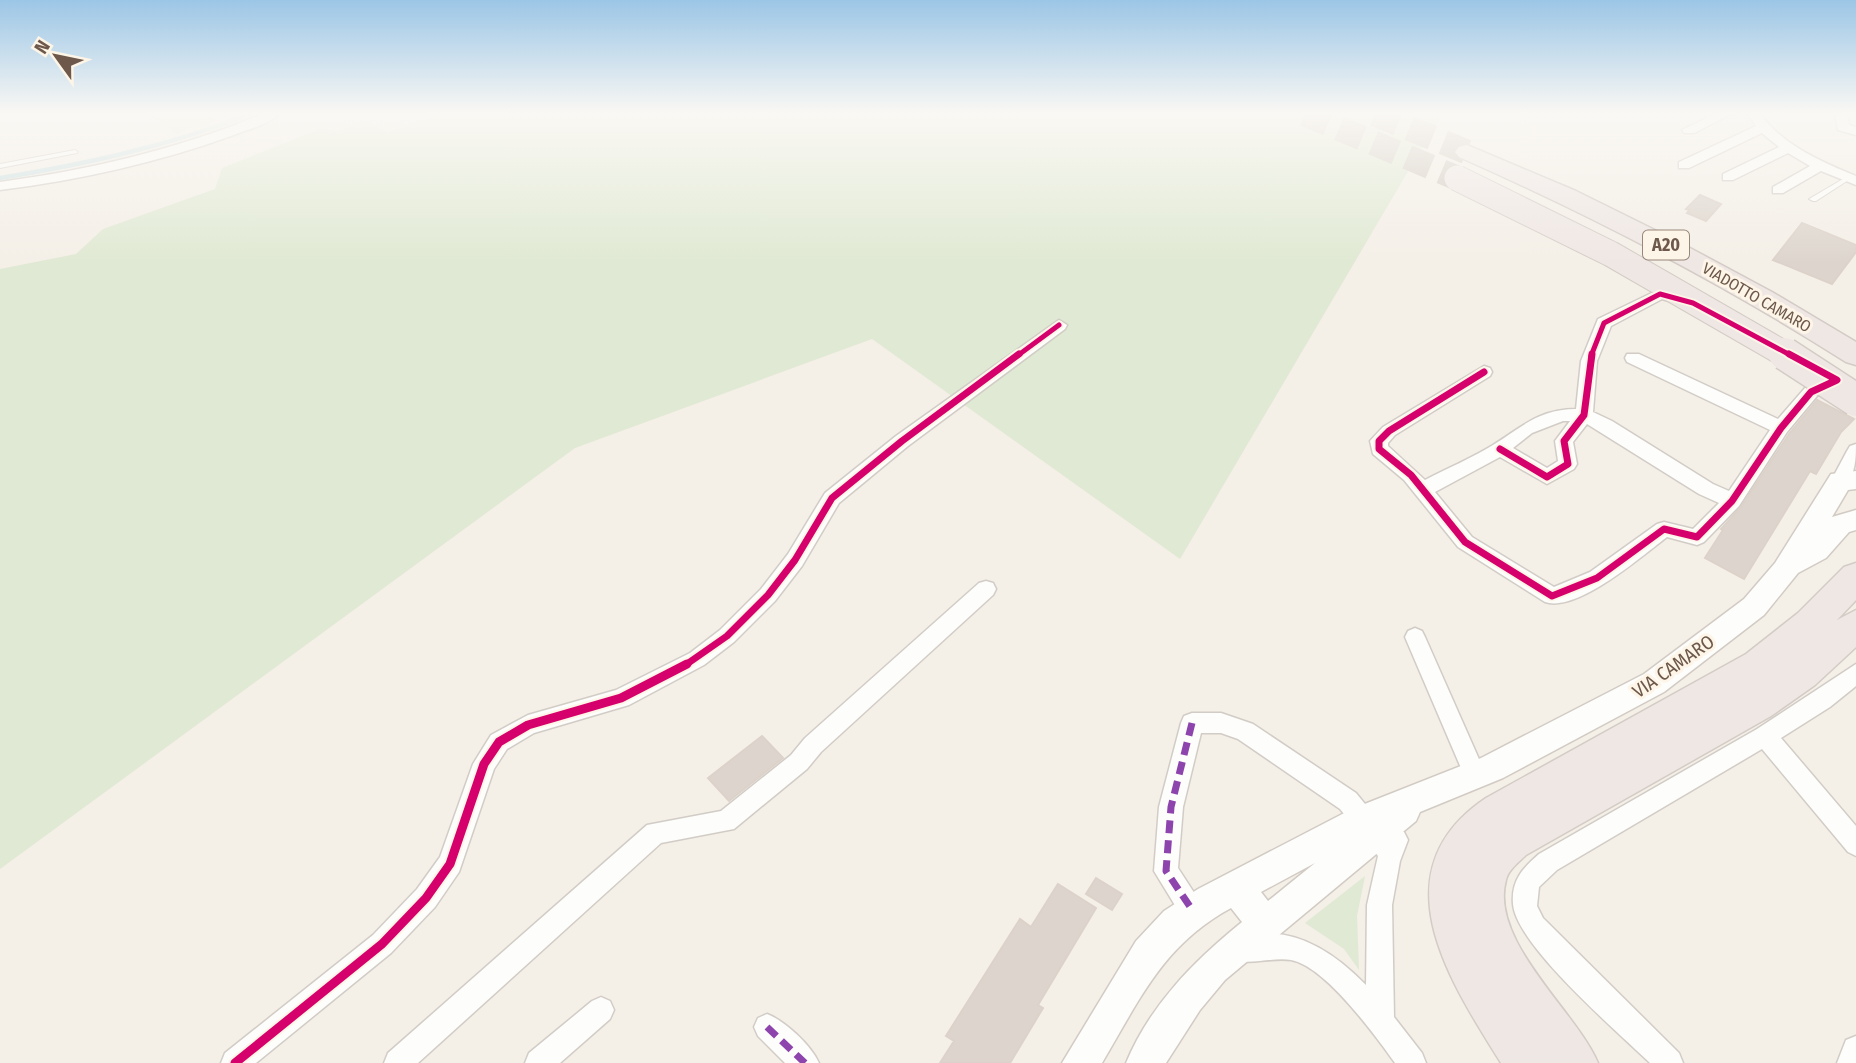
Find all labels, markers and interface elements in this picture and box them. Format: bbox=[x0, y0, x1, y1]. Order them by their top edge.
north arrow bbox=[21, 21, 91, 91]
text: N bbox=[29, 36, 55, 58]
road number: A20 bbox=[1643, 230, 1689, 260]
street label: VIADOTTO CAMARO bbox=[1699, 259, 1815, 336]
street label: VIA CAMARO bbox=[1628, 630, 1719, 703]

